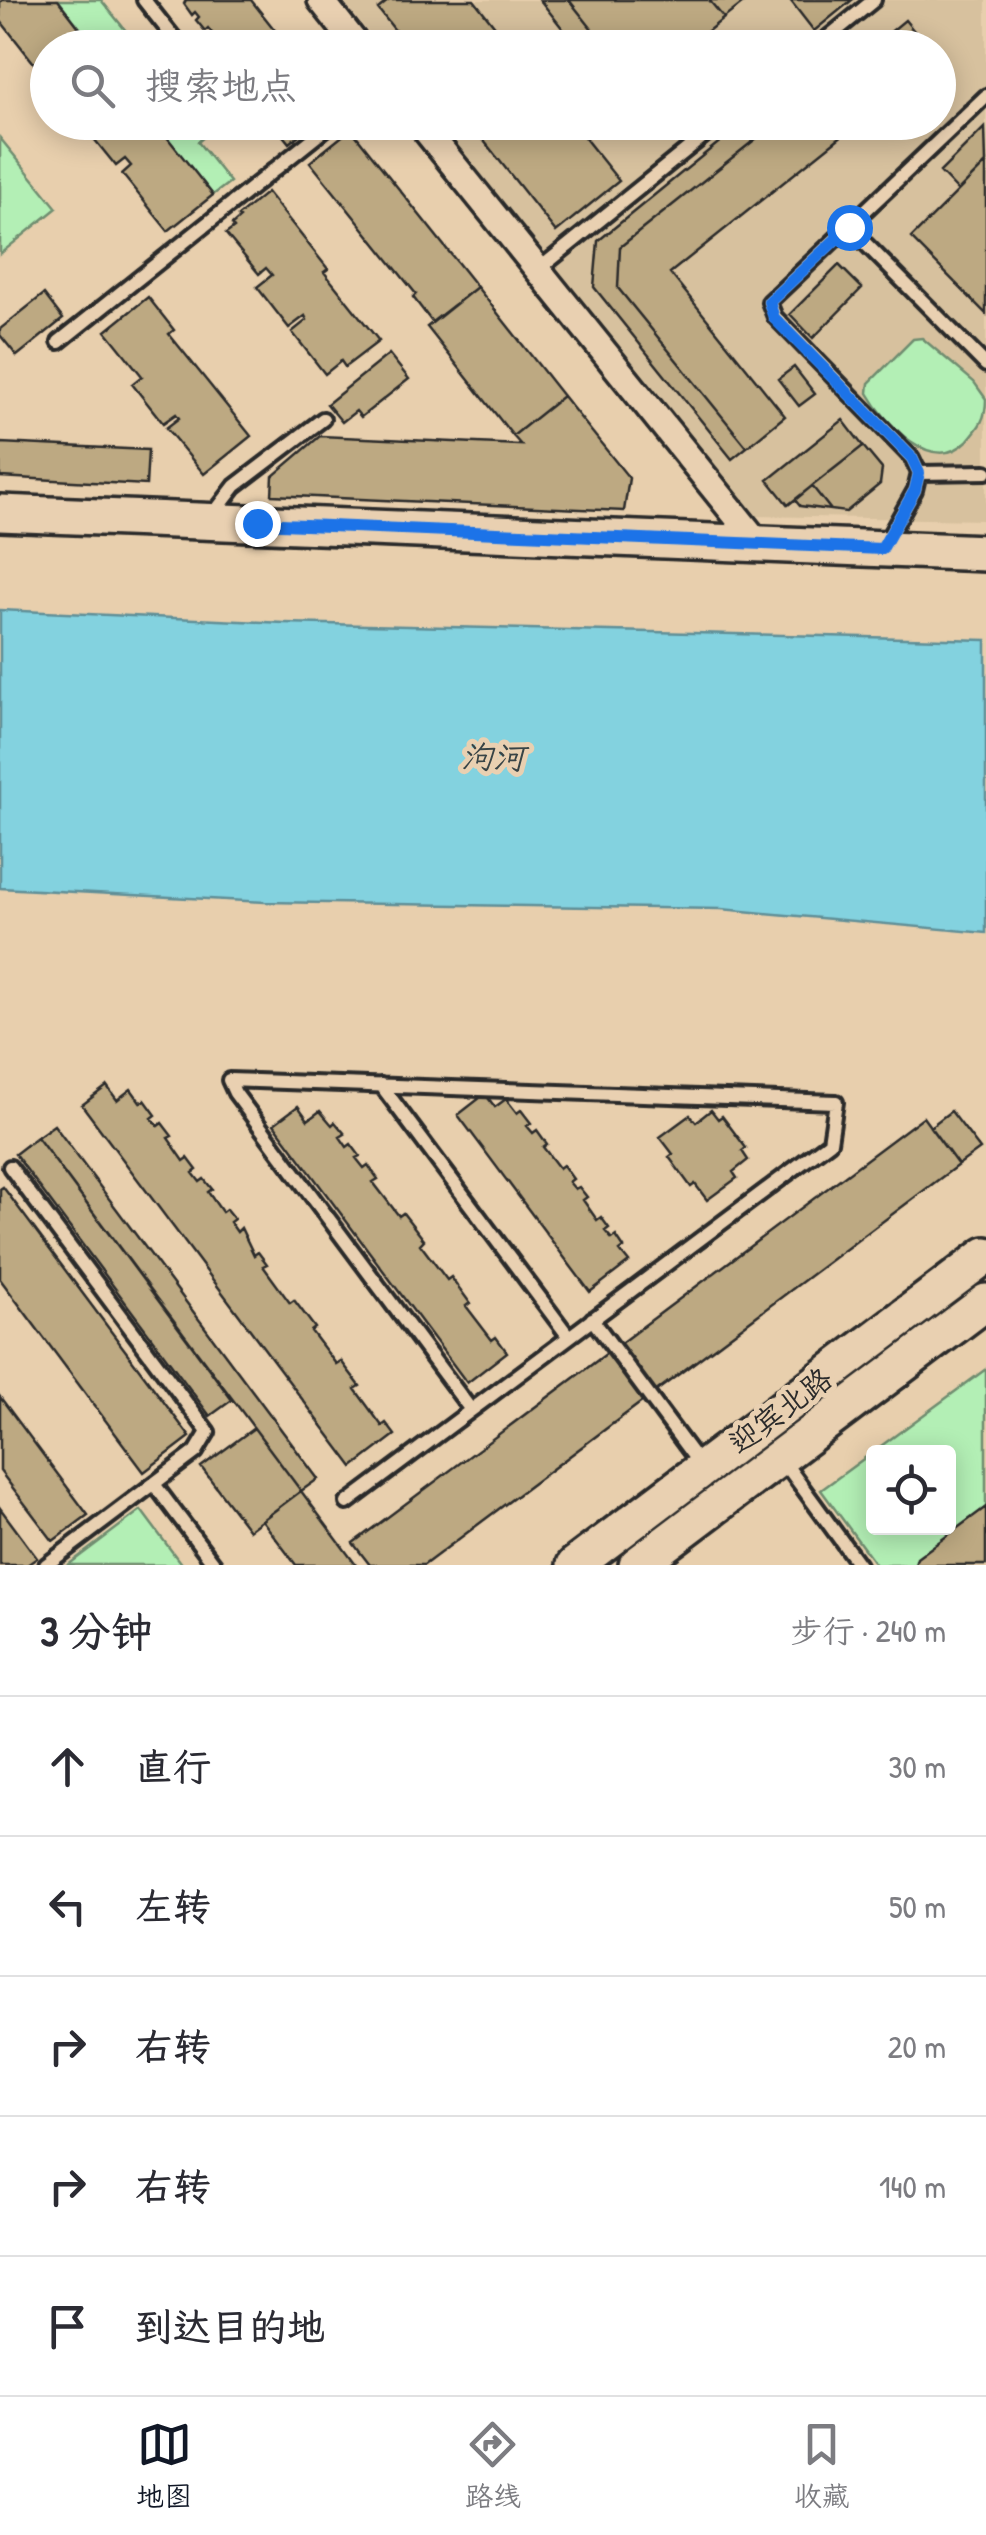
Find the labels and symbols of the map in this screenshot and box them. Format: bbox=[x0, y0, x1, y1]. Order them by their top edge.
route start bbox=[827, 205, 873, 251]
route end bbox=[235, 501, 281, 547]
water label: 泃河 bbox=[461, 735, 530, 779]
street label: 迎宾北路 bbox=[720, 1358, 840, 1462]

